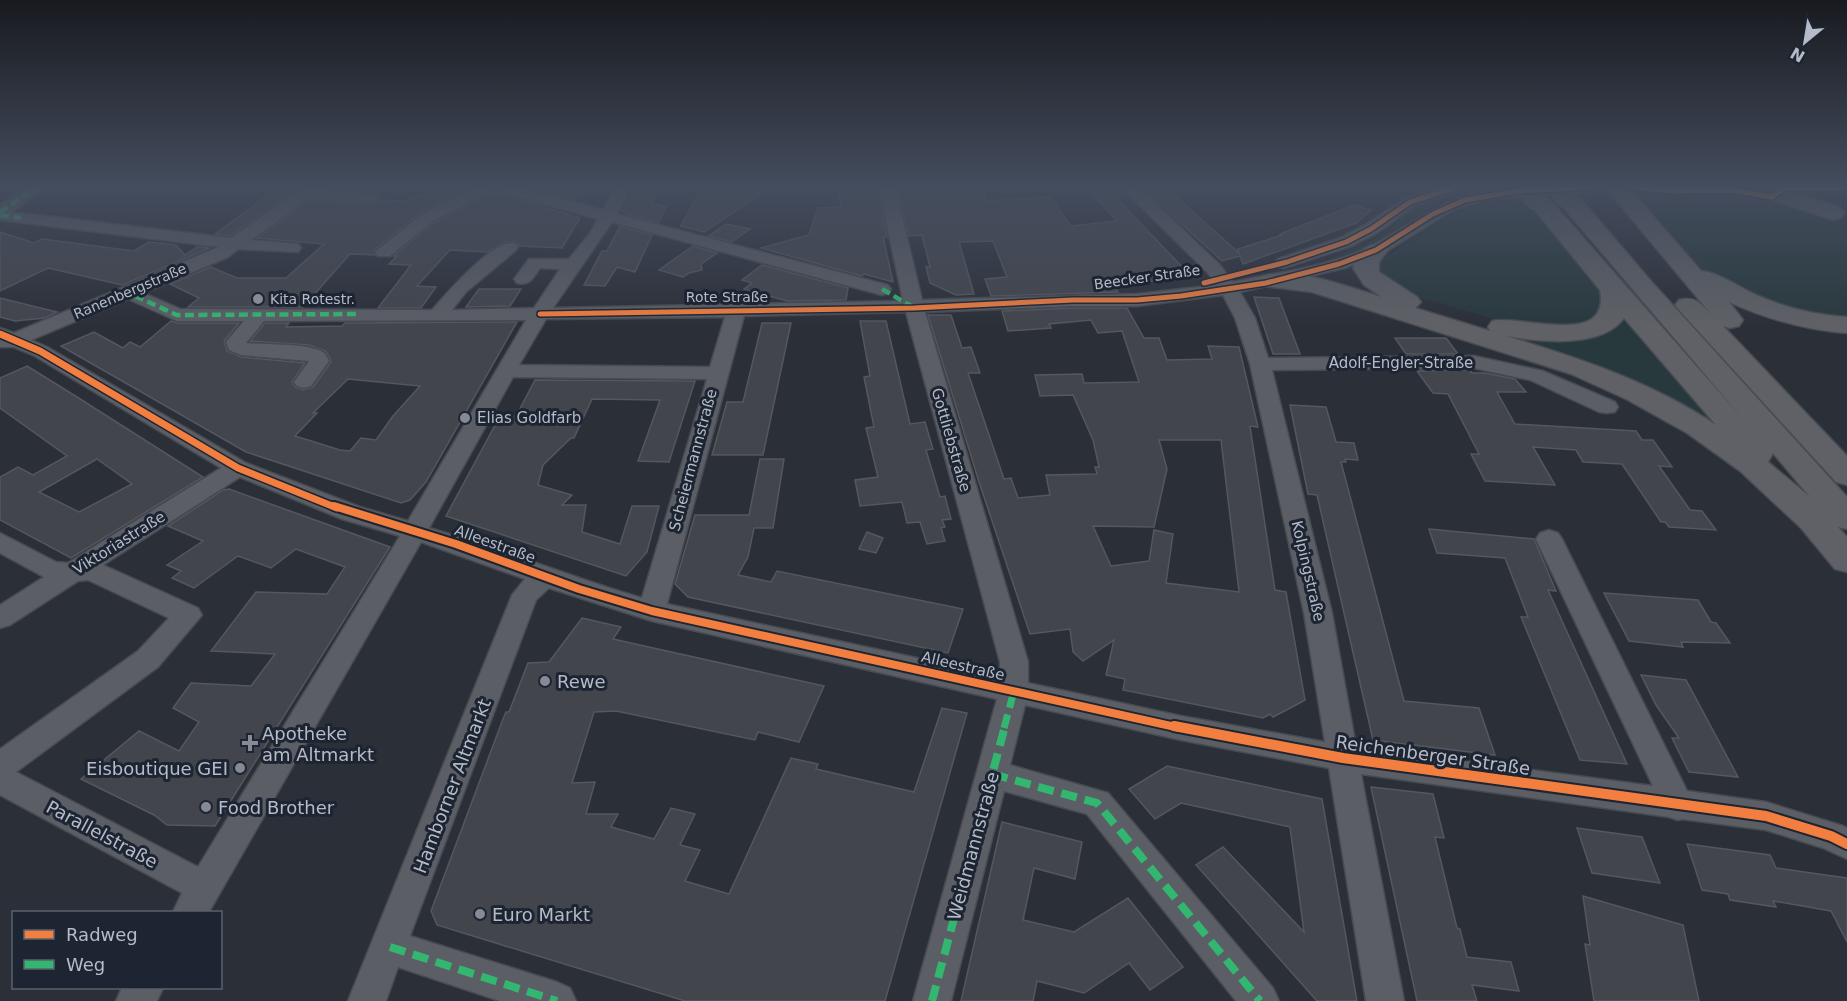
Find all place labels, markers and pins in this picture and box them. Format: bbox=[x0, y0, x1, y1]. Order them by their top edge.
place label: Kita Rotestr. bbox=[270, 291, 355, 307]
marker: Kita Rotestr. bbox=[251, 292, 265, 306]
place label: Elias Goldfarb bbox=[477, 409, 581, 427]
marker: Elias Goldfarb bbox=[458, 411, 472, 425]
place label: Rewe bbox=[557, 671, 606, 692]
marker: Rewe bbox=[538, 674, 552, 688]
place label: Apotheke am Altmarkt bbox=[262, 723, 374, 765]
marker: Apotheke am Altmarkt bbox=[243, 736, 257, 750]
place label: Eisboutique GEI bbox=[86, 758, 228, 779]
marker: Eisboutique GEI bbox=[233, 761, 247, 775]
place label: Food Brother bbox=[218, 797, 335, 818]
marker: Food Brother bbox=[199, 800, 213, 814]
place label: Euro Markt bbox=[492, 904, 590, 925]
marker: Euro Markt bbox=[473, 907, 487, 921]

